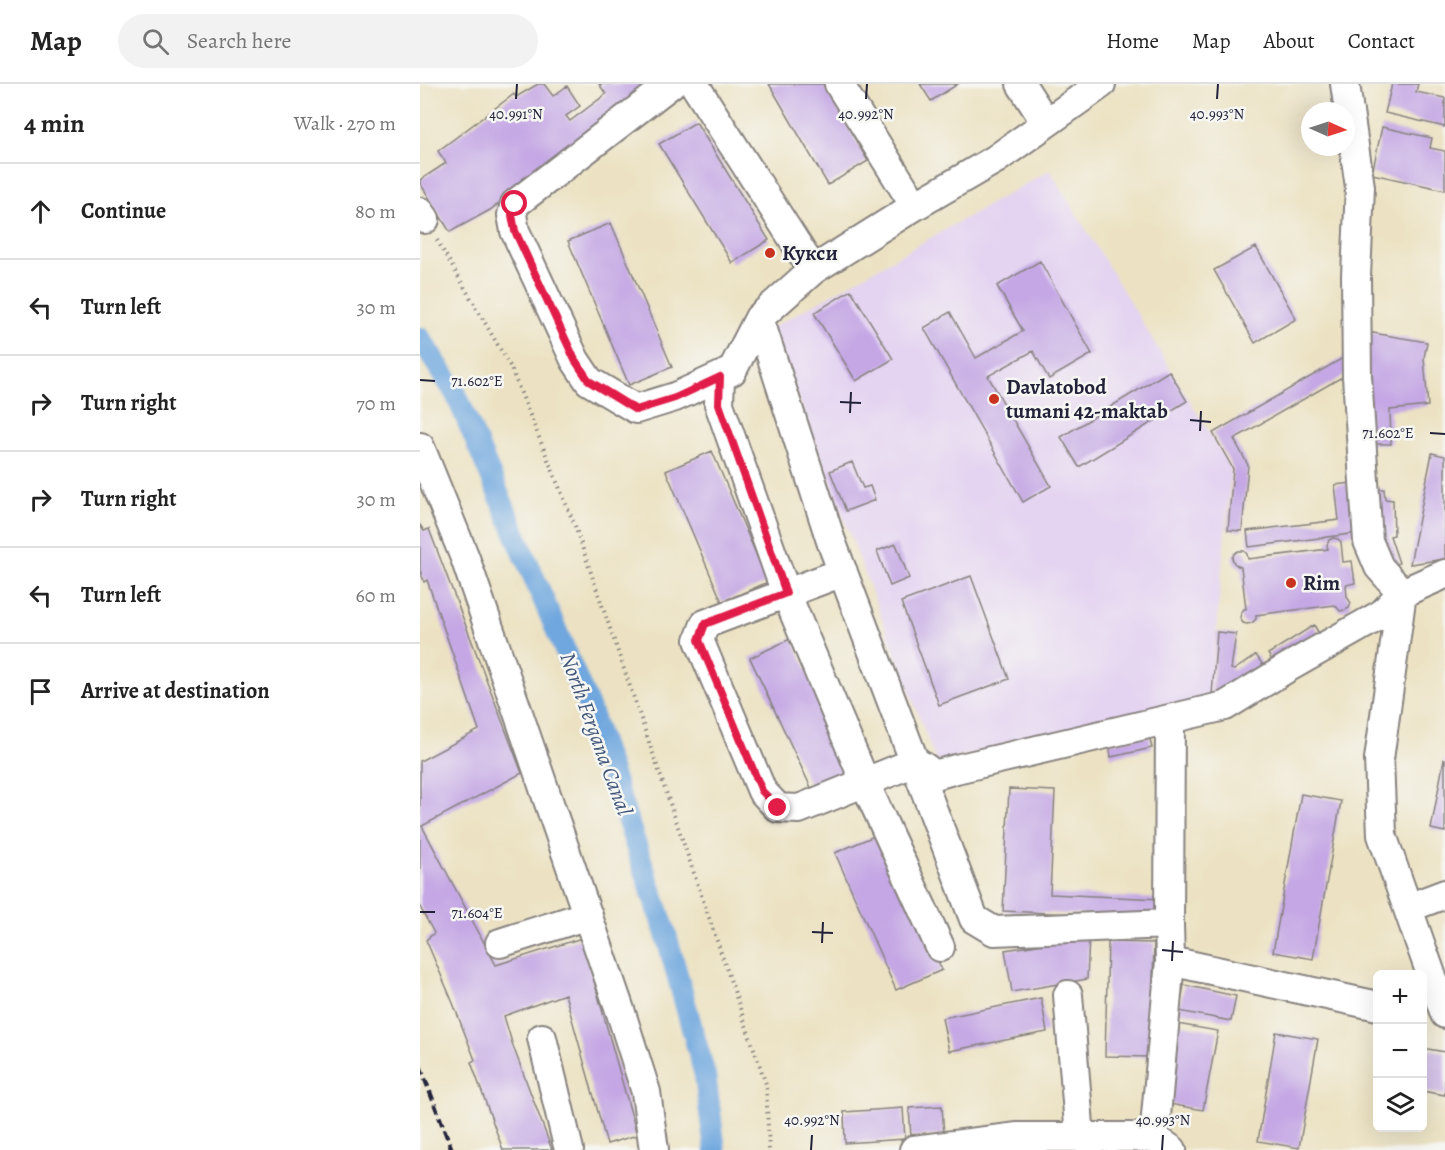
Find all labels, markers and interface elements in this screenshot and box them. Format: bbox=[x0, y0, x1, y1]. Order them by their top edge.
search box bbox=[118, 14, 538, 68]
text: Map bbox=[30, 22, 82, 60]
icon: search bbox=[139, 25, 172, 58]
text: Search here bbox=[187, 26, 291, 56]
text: Home bbox=[1106, 27, 1159, 55]
text: Map bbox=[1192, 27, 1230, 55]
text: About bbox=[1263, 27, 1315, 55]
text: Contact bbox=[1348, 27, 1415, 55]
north arrow bbox=[1301, 102, 1355, 156]
text: 40.991°N bbox=[489, 104, 543, 124]
text: 40.992°N bbox=[838, 104, 894, 124]
text: 40.993°N bbox=[1190, 104, 1244, 124]
text: 4 min bbox=[24, 106, 85, 141]
text: Walk · 270 m bbox=[294, 110, 396, 137]
route start bbox=[501, 190, 527, 216]
icon: ahead bbox=[24, 195, 57, 228]
text: Continue bbox=[81, 196, 166, 226]
text: 80 m bbox=[355, 198, 396, 225]
place label: Кукси bbox=[782, 239, 838, 267]
marker: Кукси bbox=[763, 246, 777, 260]
icon: left bbox=[24, 291, 57, 324]
text: Turn left bbox=[81, 292, 161, 322]
text: 30 m bbox=[356, 294, 396, 321]
text: 71.602°E bbox=[451, 371, 503, 391]
place label: Davlatobod tumani 42-maktab bbox=[1006, 373, 1168, 425]
icon: right bbox=[24, 387, 57, 420]
text: Turn right bbox=[81, 388, 177, 418]
text: 70 m bbox=[356, 390, 396, 417]
marker: Davlatobod tumani 42-maktab bbox=[987, 392, 1001, 406]
text: 71.602°E bbox=[1362, 423, 1414, 443]
icon: right bbox=[24, 483, 57, 516]
text: Turn right bbox=[81, 484, 177, 514]
text: 30 m bbox=[356, 486, 396, 513]
place label: Rim bbox=[1303, 569, 1340, 597]
marker: Rim bbox=[1284, 576, 1298, 590]
icon: left bbox=[24, 579, 57, 612]
text: Turn left bbox=[81, 580, 161, 610]
text: 60 m bbox=[356, 582, 396, 609]
water label: North Fergana Canal bbox=[553, 648, 640, 820]
icon: arrive bbox=[24, 675, 57, 708]
text: Arrive at destination bbox=[81, 676, 270, 706]
route end bbox=[764, 794, 790, 820]
text: 71.604°E bbox=[451, 903, 503, 923]
map controls bbox=[1373, 970, 1427, 1132]
button: + bbox=[1373, 970, 1427, 1024]
button: − bbox=[1373, 1024, 1427, 1078]
button: layers bbox=[1373, 1078, 1427, 1132]
text: 40.992°N bbox=[784, 1110, 840, 1130]
text: 40.993°N bbox=[1136, 1110, 1190, 1130]

